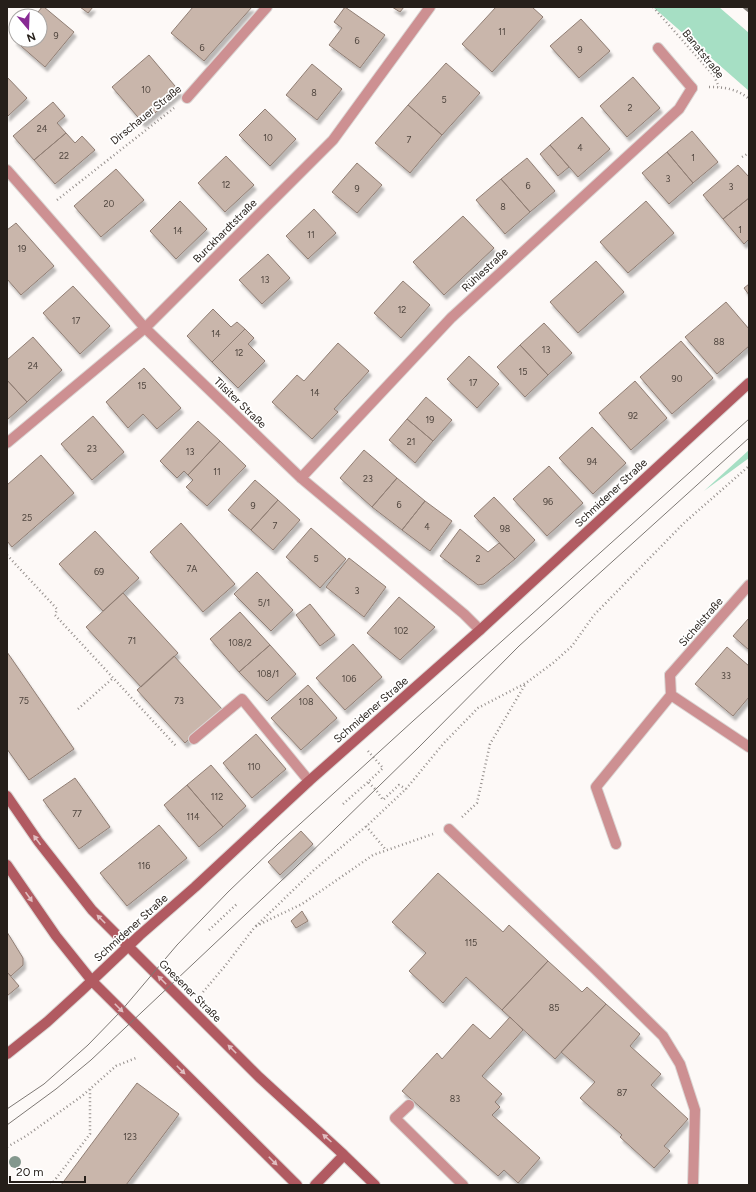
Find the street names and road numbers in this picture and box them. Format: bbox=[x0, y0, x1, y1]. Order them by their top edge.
street label: Banatstraße bbox=[679, 27, 727, 81]
street label: Dirschauer Straße bbox=[108, 82, 184, 148]
street label: Burckhardtstraße bbox=[190, 196, 260, 266]
street label: Rühlestraße bbox=[459, 245, 511, 295]
street label: Tilsiter Straße bbox=[211, 375, 269, 431]
street label: Schmidener Straße bbox=[572, 456, 650, 530]
street label: Sichelstraße bbox=[676, 595, 726, 649]
street label: Schmidener Straße bbox=[331, 674, 411, 746]
street label: Schmidener Straße bbox=[92, 892, 170, 964]
street label: Gnesener Straße bbox=[156, 957, 224, 1025]

